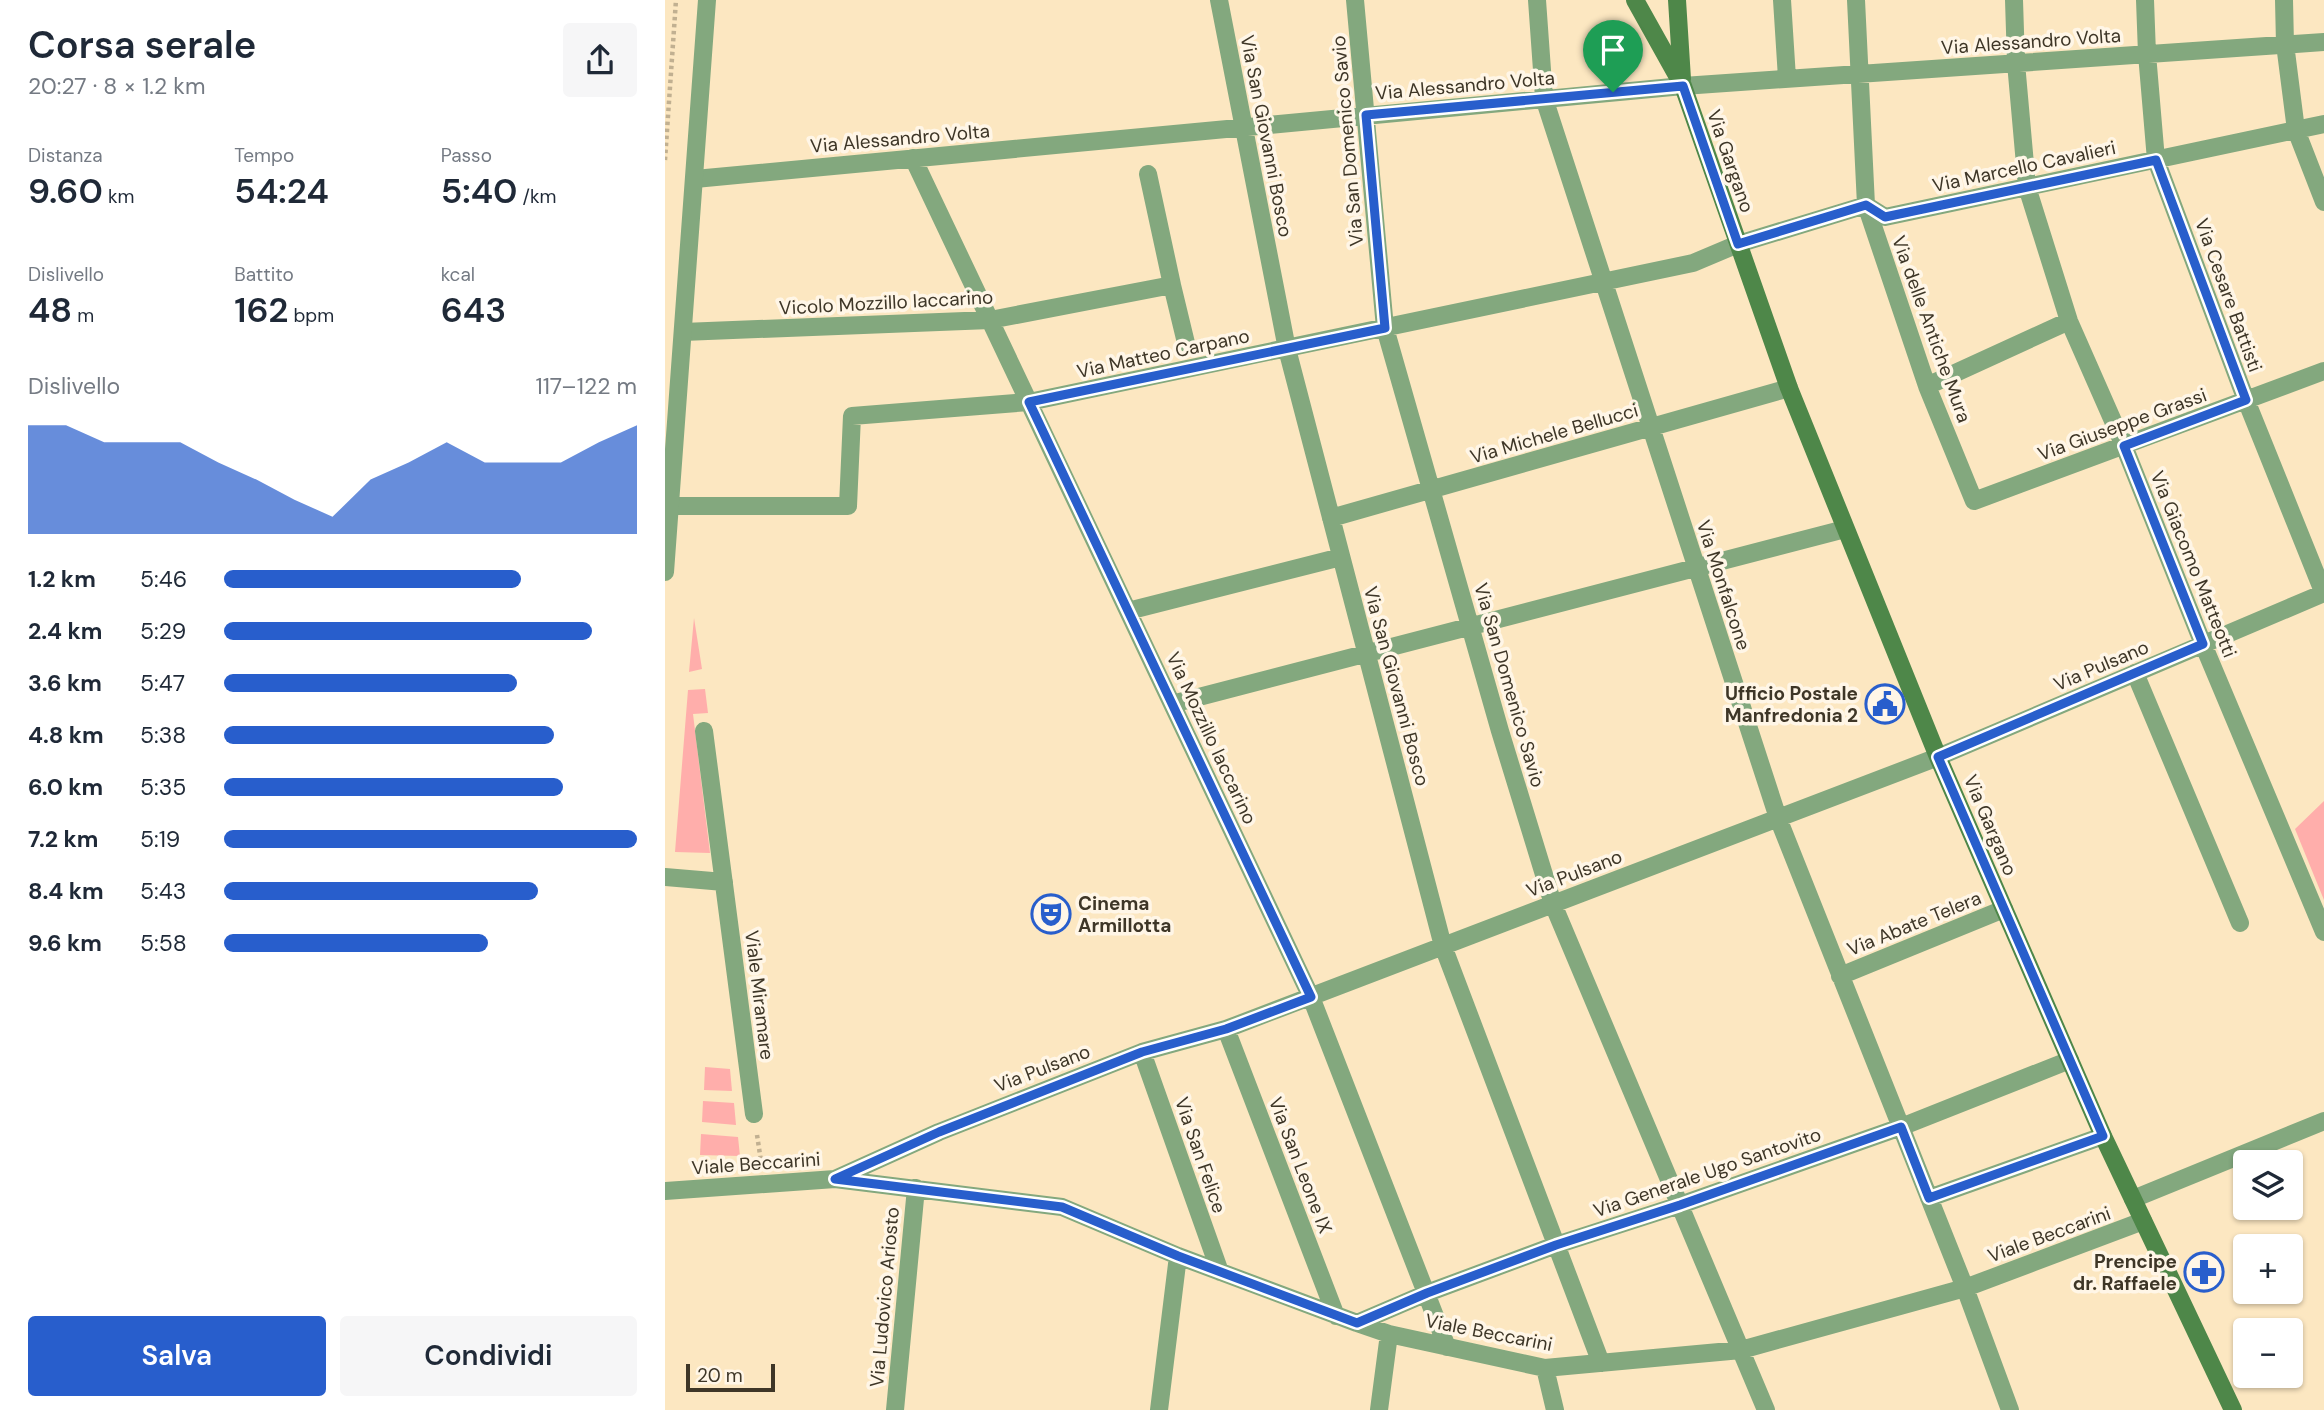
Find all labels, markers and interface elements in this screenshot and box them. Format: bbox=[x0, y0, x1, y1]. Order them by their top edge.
text: Corsa serale bbox=[28, 20, 256, 70]
pin bbox=[1583, 20, 1643, 92]
button: share bbox=[563, 23, 637, 97]
street label: Via Alessandro Volta bbox=[1940, 23, 2122, 60]
icon: arrive bbox=[1594, 31, 1632, 69]
street label: Via San Giovanni Bosco bbox=[1235, 33, 1298, 239]
street label: Via San Domenico Savio bbox=[1326, 35, 1369, 247]
street label: Via Alessandro Volta bbox=[1374, 65, 1556, 106]
text: 20:27 · 8 × 1.2 km bbox=[28, 71, 205, 101]
street label: Via Gargano bbox=[1701, 106, 1760, 216]
street label: Via Alessandro Volta bbox=[809, 118, 991, 159]
street label: Via Marcello Cavalieri bbox=[1930, 135, 2118, 198]
text: Distanza bbox=[28, 143, 102, 168]
text: Tempo bbox=[234, 143, 294, 168]
text: Passo bbox=[441, 143, 492, 168]
text: 9.60 bbox=[28, 168, 103, 214]
text: 54:24 bbox=[234, 168, 329, 214]
text: 5:40 bbox=[441, 168, 517, 214]
text: km bbox=[103, 184, 134, 209]
text: /km bbox=[517, 184, 556, 209]
street label: Via Cesare Battisti bbox=[2189, 215, 2268, 375]
street label: Via delle Antiche Mura bbox=[1886, 232, 1977, 426]
text: Dislivello bbox=[28, 262, 104, 287]
text: Battito bbox=[234, 262, 294, 287]
text: kcal bbox=[441, 262, 475, 287]
street label: Vicolo Mozzillo Iaccarino bbox=[778, 284, 994, 321]
text: 48 bbox=[28, 287, 72, 333]
text: 162 bbox=[234, 287, 288, 333]
text: 643 bbox=[441, 287, 506, 333]
text: m bbox=[72, 303, 94, 328]
text: bpm bbox=[288, 303, 334, 328]
street label: Via Matteo Carpano bbox=[1074, 323, 1252, 384]
text: Dislivello bbox=[28, 371, 120, 401]
text: 117–122 m bbox=[535, 371, 637, 401]
street label: Via Giuseppe Grassi bbox=[2034, 382, 2210, 467]
street label: Via Michele Bellucci bbox=[1467, 398, 1641, 469]
street label: Via Giacomo Matteotti bbox=[2145, 467, 2242, 661]
street label: Via Monfalcone bbox=[1691, 517, 1756, 653]
text: 1.2 km bbox=[28, 564, 96, 594]
text: 5:46 bbox=[140, 564, 187, 594]
street label: Via San Domenico Savio bbox=[1468, 580, 1551, 790]
street label: Via San Giovanni Bosco bbox=[1358, 584, 1435, 789]
text: 2.4 km bbox=[28, 616, 102, 646]
text: 5:29 bbox=[140, 616, 186, 646]
street label: Via Pulsano bbox=[2050, 634, 2153, 697]
street label: Via Mozzillo Iaccarino bbox=[1161, 648, 1262, 828]
text: 3.6 km bbox=[28, 668, 102, 698]
text: 5:47 bbox=[140, 668, 185, 698]
place label: Ufficio Postale Manfredonia 2 bbox=[1725, 681, 1858, 728]
public building icon: Ufficio Postale Manfredonia 2 bbox=[1864, 683, 1906, 725]
text: 4.8 km bbox=[28, 720, 104, 750]
text: 5:38 bbox=[140, 720, 186, 750]
street label: Via Gargano bbox=[1958, 771, 2023, 879]
text: 6.0 km bbox=[28, 772, 103, 802]
text: 5:35 bbox=[140, 772, 186, 802]
text: 7.2 km bbox=[28, 824, 98, 854]
text: 5:19 bbox=[140, 824, 180, 854]
street label: Via Pulsano bbox=[1523, 844, 1626, 903]
text: 8.4 km bbox=[28, 876, 104, 906]
text: 5:43 bbox=[140, 876, 186, 906]
street label: Via Abate Telera bbox=[1843, 885, 1985, 962]
place label: Cinema Armillotta bbox=[1078, 891, 1171, 938]
theatre icon: Cinema Armillotta bbox=[1030, 893, 1072, 935]
text: 9.6 km bbox=[28, 928, 102, 958]
text: 5:58 bbox=[140, 928, 187, 958]
street label: Viale Miramare bbox=[739, 929, 780, 1061]
street label: Via Pulsano bbox=[991, 1039, 1094, 1098]
street label: Via San Leone IX bbox=[1263, 1093, 1338, 1237]
street label: Via San Felice bbox=[1169, 1094, 1232, 1216]
street label: Via Generale Ugo Santovito bbox=[1590, 1122, 1824, 1223]
street label: Viale Beccarini bbox=[691, 1147, 821, 1180]
map controls bbox=[2233, 1150, 2303, 1388]
button: layers bbox=[2233, 1150, 2303, 1220]
street label: Viale Beccarini bbox=[1984, 1201, 2114, 1268]
street label: Via Ludovico Ariosto bbox=[864, 1206, 905, 1388]
button: + bbox=[2233, 1234, 2303, 1304]
place label: Prencipe dr. Raffaele bbox=[2073, 1249, 2177, 1296]
pharmacy icon: Prencipe dr. Raffaele bbox=[2183, 1251, 2225, 1293]
street label: Viale Beccarini bbox=[1423, 1308, 1555, 1357]
button: Salva bbox=[28, 1316, 326, 1396]
button: Condividi bbox=[340, 1316, 637, 1396]
button: − bbox=[2233, 1318, 2303, 1388]
scale bar bbox=[686, 1361, 775, 1393]
text: 20 m bbox=[697, 1363, 743, 1388]

